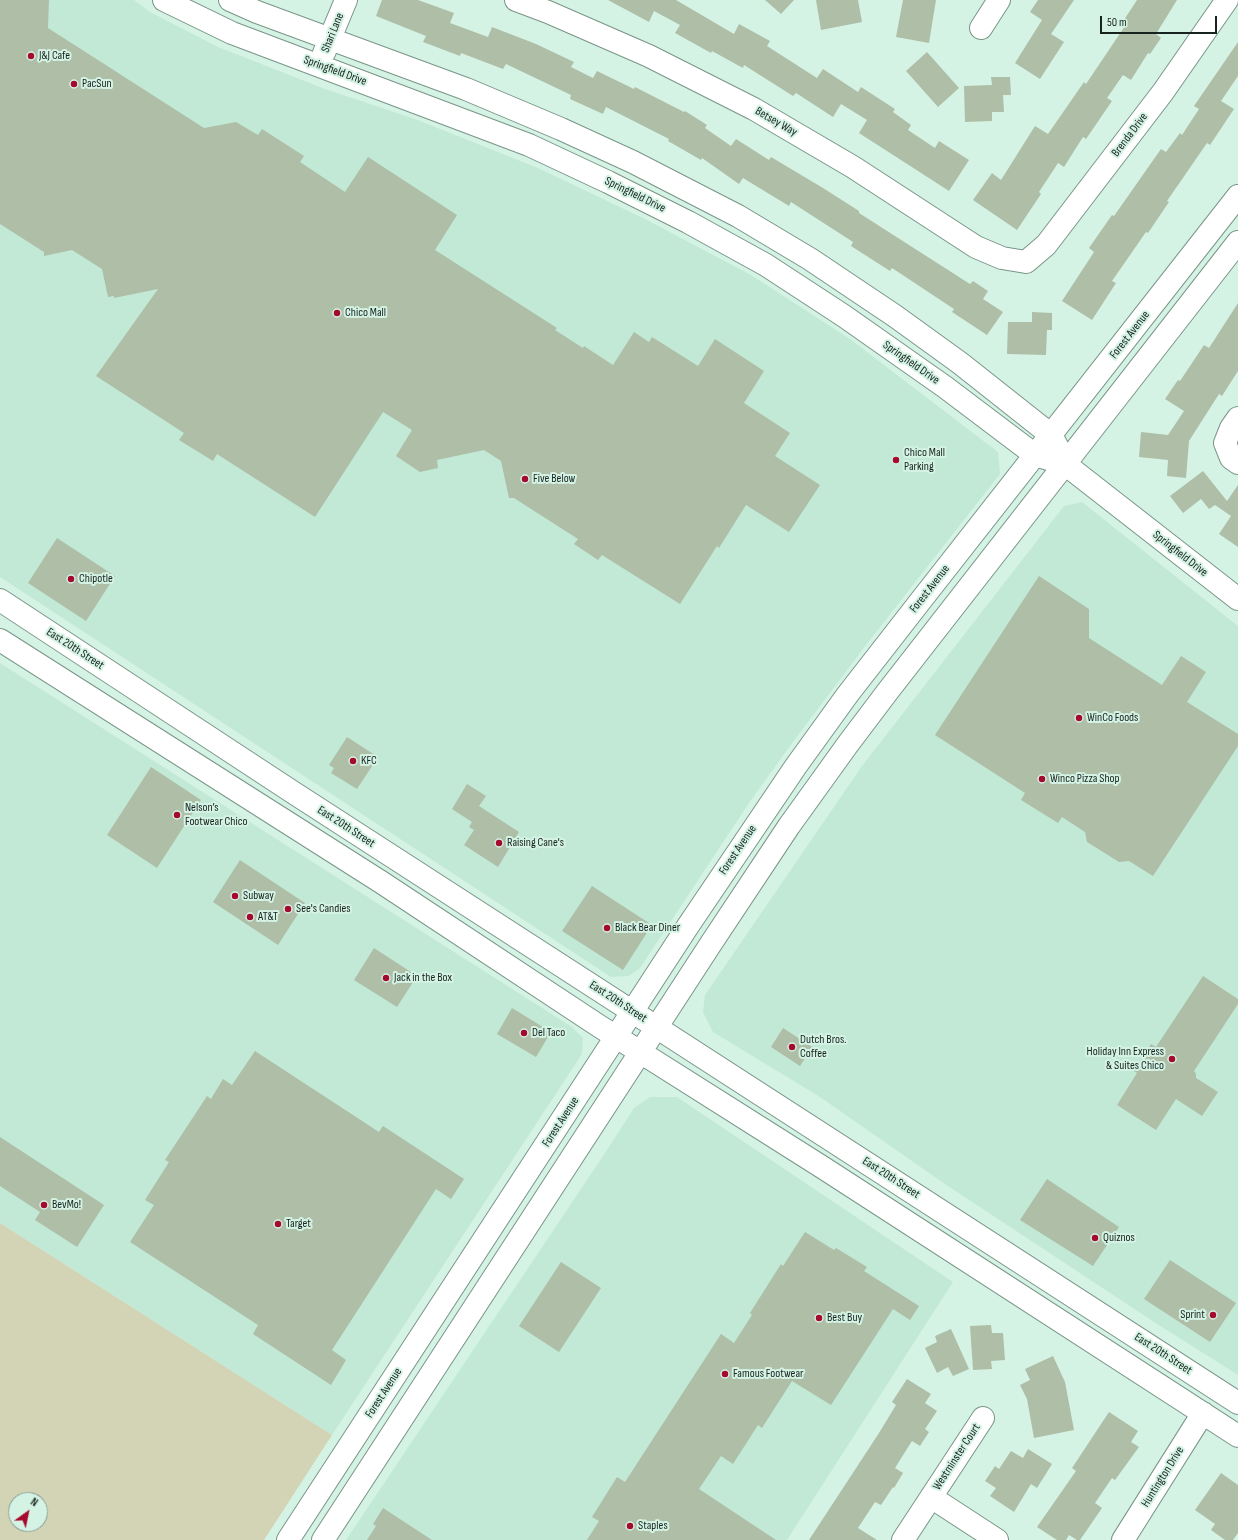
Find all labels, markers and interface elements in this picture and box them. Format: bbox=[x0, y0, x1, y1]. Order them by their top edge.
scale bar bbox=[1102, 8, 1219, 34]
street label: Shari Lane bbox=[319, 11, 347, 55]
text: 50 m bbox=[1107, 15, 1127, 30]
place label: J&J Cafe bbox=[39, 49, 70, 63]
marker: J&J Cafe bbox=[26, 51, 36, 61]
street label: Springfield Drive bbox=[302, 53, 368, 89]
place label: PacSun bbox=[82, 77, 112, 91]
marker: PacSun bbox=[69, 79, 79, 89]
street label: Betsey Way bbox=[753, 104, 799, 140]
street label: Brenda Drive bbox=[1109, 110, 1151, 160]
street label: Springfield Drive bbox=[602, 174, 668, 216]
place label: Chico Mall bbox=[345, 306, 386, 320]
marker: Chico Mall bbox=[332, 308, 342, 318]
street label: Forest Avenue bbox=[1107, 308, 1153, 362]
street label: Springfield Drive bbox=[880, 338, 942, 388]
place label: Chico Mall Parking bbox=[904, 446, 945, 474]
marker: Chico Mall Parking bbox=[891, 455, 901, 465]
place label: Five Below bbox=[533, 472, 575, 486]
marker: Five Below bbox=[520, 474, 530, 484]
street label: Springfield Drive bbox=[1150, 528, 1210, 580]
street label: Forest Avenue bbox=[907, 562, 953, 616]
place label: Chipotle bbox=[79, 572, 113, 586]
marker: Chipotle bbox=[66, 574, 76, 584]
street label: East 20th Street bbox=[44, 625, 106, 673]
place label: WinCo Foods bbox=[1087, 711, 1138, 725]
marker: WinCo Foods bbox=[1074, 713, 1084, 723]
place label: KFC bbox=[361, 754, 377, 768]
marker: KFC bbox=[348, 756, 358, 766]
place label: Winco Pizza Shop bbox=[1050, 772, 1119, 786]
marker: Winco Pizza Shop bbox=[1037, 774, 1047, 784]
place label: Nelson’s Footwear Chico bbox=[185, 801, 247, 829]
street label: East 20th Street bbox=[315, 803, 377, 851]
marker: Nelson’s Footwear Chico bbox=[172, 810, 182, 820]
street label: Forest Avenue bbox=[716, 822, 760, 878]
place label: Raising Cane's bbox=[507, 836, 564, 850]
marker: Raising Cane's bbox=[494, 838, 504, 848]
place label: Subway bbox=[243, 889, 274, 903]
marker: Subway bbox=[230, 891, 240, 901]
place label: See's Candies bbox=[296, 902, 351, 916]
marker: See's Candies bbox=[283, 904, 293, 914]
place label: AT&T bbox=[258, 910, 278, 924]
marker: AT&T bbox=[245, 912, 255, 922]
place label: Black Bear Diner bbox=[615, 921, 680, 935]
marker: Black Bear Diner bbox=[602, 923, 612, 933]
place label: Jack in the Box bbox=[394, 971, 452, 985]
marker: Jack in the Box bbox=[381, 973, 391, 983]
street label: East 20th Street bbox=[587, 978, 649, 1026]
place label: Del Taco bbox=[532, 1026, 565, 1040]
marker: Del Taco bbox=[519, 1028, 529, 1038]
place label: Dutch Bros. Coffee bbox=[800, 1033, 846, 1061]
marker: Dutch Bros. Coffee bbox=[787, 1042, 797, 1052]
place label: Holiday Inn Express & Suites Chico bbox=[1087, 1045, 1164, 1073]
marker: Holiday Inn Express & Suites Chico bbox=[1167, 1054, 1177, 1064]
street label: Forest Avenue bbox=[540, 1094, 582, 1150]
street label: East 20th Street bbox=[860, 1154, 922, 1202]
place label: BevMo! bbox=[52, 1198, 81, 1212]
marker: BevMo! bbox=[39, 1200, 49, 1210]
place label: Target bbox=[286, 1217, 311, 1231]
marker: Target bbox=[273, 1219, 283, 1229]
place label: Quiznos bbox=[1103, 1231, 1135, 1245]
marker: Quiznos bbox=[1090, 1233, 1100, 1243]
place label: Sprint bbox=[1180, 1308, 1205, 1322]
marker: Sprint bbox=[1208, 1310, 1218, 1320]
place label: Best Buy bbox=[827, 1311, 862, 1325]
marker: Best Buy bbox=[814, 1313, 824, 1323]
street label: East 20th Street bbox=[1132, 1330, 1194, 1378]
street label: Forest Avenue bbox=[363, 1365, 405, 1421]
place label: Famous Footwear bbox=[733, 1367, 803, 1381]
marker: Famous Footwear bbox=[720, 1369, 730, 1379]
street label: Westminster Court bbox=[930, 1421, 984, 1493]
street label: Huntington Drive bbox=[1139, 1444, 1187, 1510]
north arrow bbox=[8, 1492, 48, 1532]
text: N bbox=[28, 1495, 40, 1509]
place label: Staples bbox=[638, 1519, 668, 1533]
marker: Staples bbox=[625, 1521, 635, 1531]

